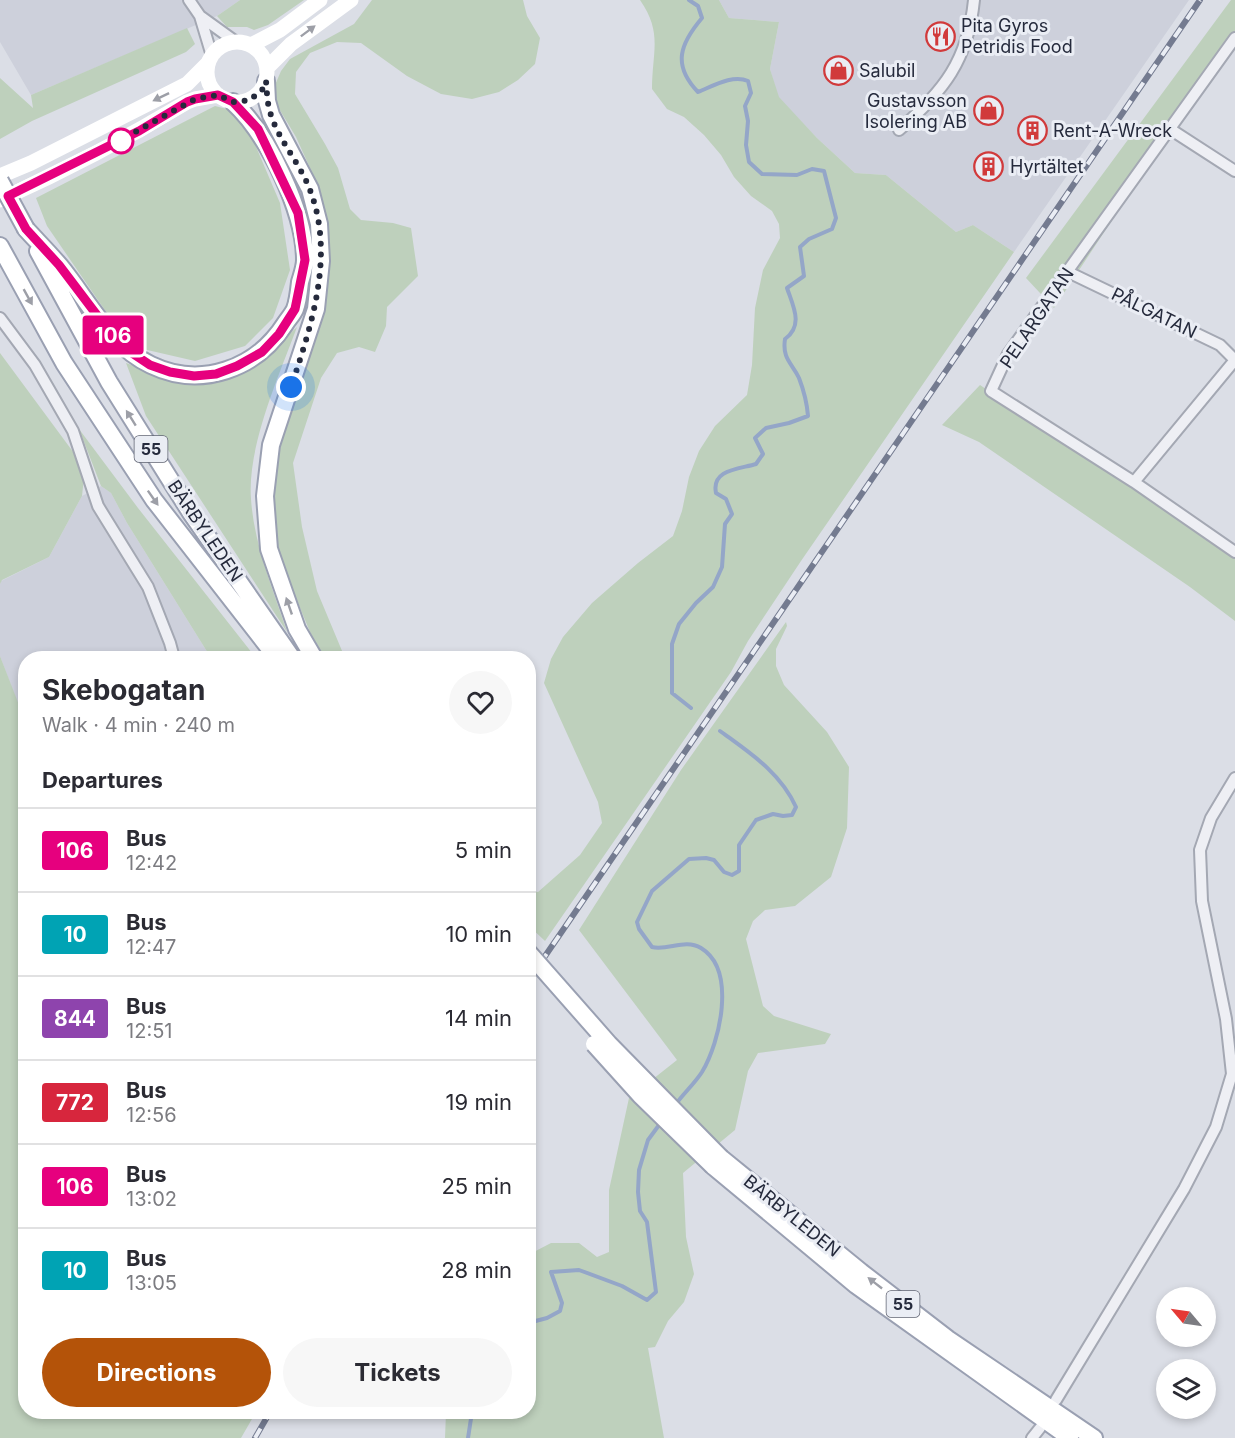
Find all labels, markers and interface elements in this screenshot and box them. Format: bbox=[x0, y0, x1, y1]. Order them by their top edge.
place label: Pita Gyros Petridis Food bbox=[961, 15, 1073, 57]
restaurant icon: Pita Gyros Petridis Food bbox=[924, 20, 956, 52]
one-way arrow bbox=[300, 26, 315, 38]
shop icon: Salubil bbox=[822, 55, 854, 87]
place label: Salubil bbox=[859, 60, 915, 81]
place label: Gustavsson Isolering AB bbox=[865, 90, 967, 132]
one-way arrow bbox=[153, 92, 170, 101]
shop icon: Gustavsson Isolering AB bbox=[972, 95, 1004, 127]
building icon: Rent-A-Wreck bbox=[1016, 115, 1048, 147]
place label: Rent-A-Wreck bbox=[1053, 120, 1172, 141]
unlabelled marker bbox=[108, 128, 134, 154]
building icon: Hyrtältet bbox=[973, 151, 1005, 183]
place label: Hyrtältet bbox=[1010, 156, 1084, 177]
street label: PELARGATAN bbox=[995, 264, 1078, 372]
street label: PÅLGATAN bbox=[1108, 281, 1201, 342]
one-way arrow bbox=[23, 289, 33, 306]
line badge: 106 bbox=[78, 316, 148, 354]
text: 106 bbox=[95, 323, 131, 348]
your location bbox=[276, 372, 306, 402]
one-way arrow bbox=[126, 410, 137, 426]
road number: 55 bbox=[134, 436, 168, 462]
street label: BÄRBYLEDEN bbox=[164, 475, 248, 586]
one-way arrow bbox=[147, 490, 158, 506]
one-way arrow bbox=[283, 597, 293, 615]
button: heart bbox=[449, 671, 512, 734]
text: Skebogatan bbox=[42, 673, 205, 707]
text: Walk · 4 min · 240 m bbox=[42, 713, 235, 737]
text: Departures bbox=[42, 767, 163, 793]
text: Bus bbox=[126, 825, 167, 851]
text: 5 min bbox=[455, 837, 512, 863]
text: 106 bbox=[57, 838, 93, 863]
text: 12:42 bbox=[126, 851, 177, 875]
text: Bus bbox=[126, 909, 167, 935]
text: 10 min bbox=[445, 921, 512, 947]
text: 10 bbox=[63, 922, 87, 947]
text: 12:47 bbox=[126, 935, 176, 959]
text: Bus bbox=[126, 993, 167, 1019]
text: 14 min bbox=[445, 1005, 512, 1031]
text: 844 bbox=[54, 1006, 96, 1031]
text: 12:51 bbox=[126, 1019, 172, 1043]
text: Bus bbox=[126, 1077, 167, 1103]
text: 19 min bbox=[446, 1089, 512, 1115]
text: 772 bbox=[56, 1090, 94, 1115]
text: 12:56 bbox=[126, 1103, 177, 1127]
text: Bus bbox=[126, 1161, 167, 1187]
street label: BÄRBYLEDEN bbox=[740, 1169, 845, 1261]
text: 25 min bbox=[441, 1173, 512, 1199]
text: 106 bbox=[57, 1174, 93, 1199]
text: 13:02 bbox=[126, 1187, 177, 1211]
text: Bus bbox=[126, 1245, 167, 1271]
text: 28 min bbox=[441, 1257, 512, 1283]
text: 10 bbox=[63, 1258, 87, 1283]
text: 13:05 bbox=[126, 1271, 177, 1295]
one-way arrow bbox=[867, 1277, 882, 1289]
north arrow bbox=[1156, 1287, 1216, 1347]
map controls bbox=[1156, 1287, 1216, 1419]
road number: 55 bbox=[886, 1291, 920, 1317]
button: Directions bbox=[42, 1338, 271, 1407]
button: Tickets bbox=[283, 1338, 512, 1407]
button: layers bbox=[1156, 1359, 1216, 1419]

